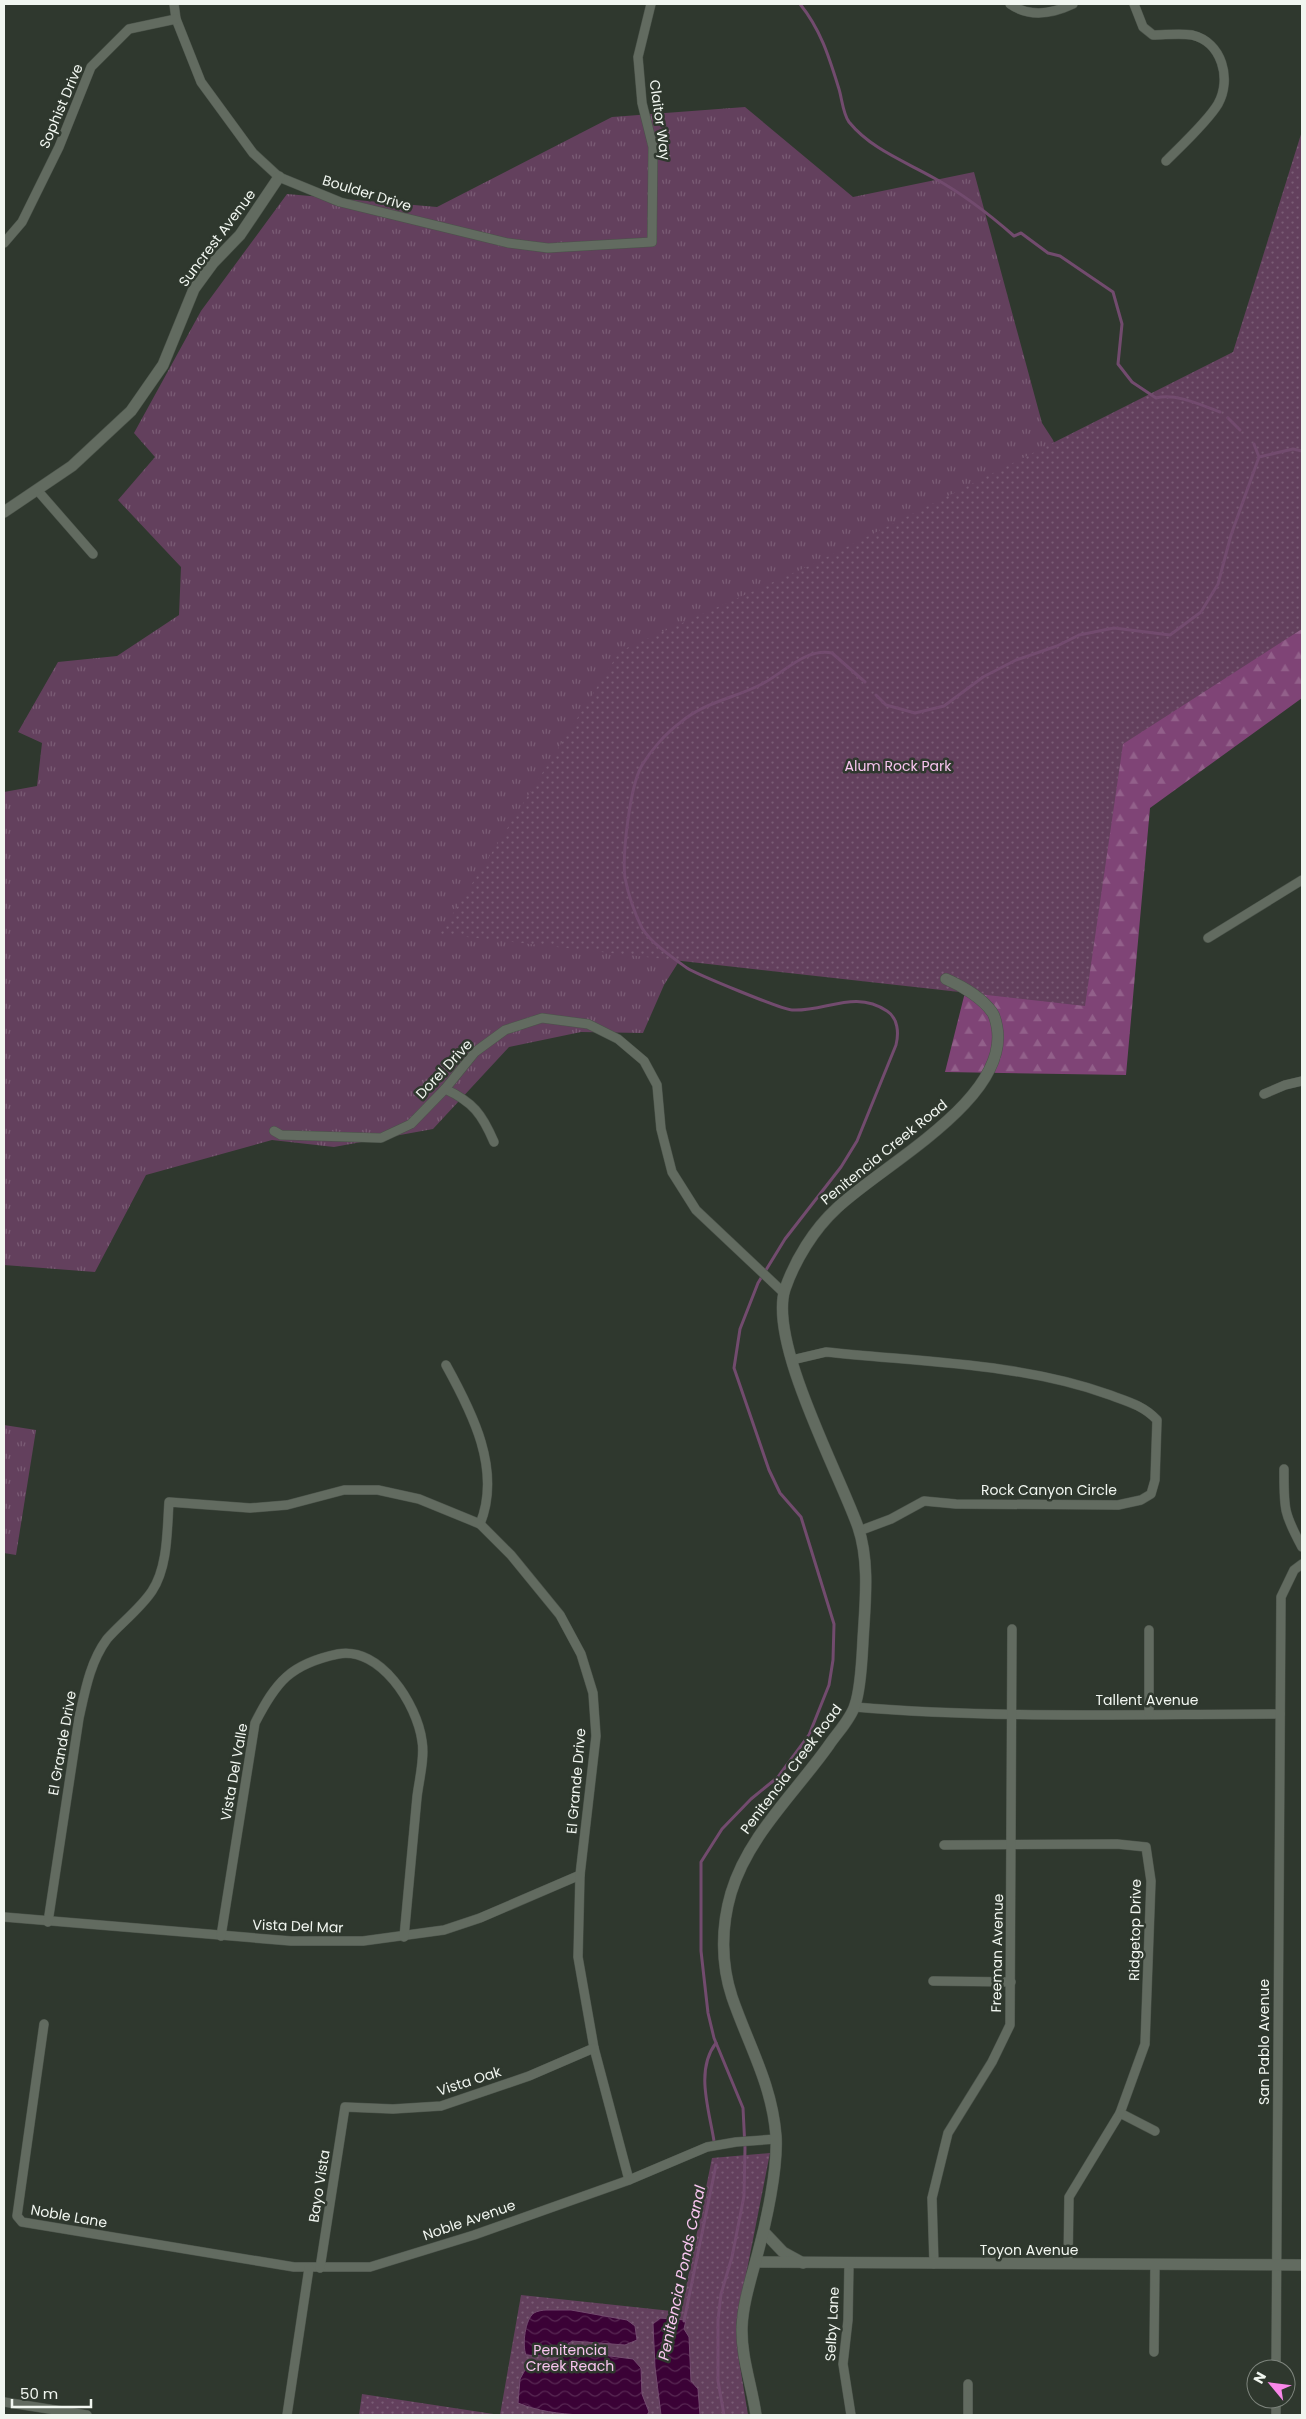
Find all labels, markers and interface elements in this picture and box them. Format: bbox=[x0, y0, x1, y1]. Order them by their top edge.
street label: Sophist Drive bbox=[34, 60, 88, 151]
street label: Claitor Way bbox=[644, 78, 676, 162]
street label: Boulder Drive bbox=[320, 170, 414, 216]
street label: Suncrest Avenue bbox=[174, 185, 260, 291]
park label: Alum Rock Park bbox=[845, 756, 952, 776]
street label: Dorel Drive bbox=[411, 1035, 477, 1103]
street label: Penitencia Creek Road bbox=[816, 1095, 952, 1209]
street label: Rock Canyon Circle bbox=[981, 1480, 1117, 1500]
street label: El Grande Drive bbox=[43, 1689, 81, 1797]
street label: Tallent Avenue bbox=[1096, 1690, 1199, 1710]
street label: Penitencia Creek Road bbox=[736, 1700, 846, 1838]
street label: Vista Del Valle bbox=[216, 1721, 252, 1822]
street label: El Grande Drive bbox=[561, 1727, 591, 1835]
street label: Ridgetop Drive bbox=[1124, 1879, 1146, 1981]
street label: Freeman Avenue bbox=[986, 1893, 1008, 2013]
street label: Vista Del Mar bbox=[252, 1914, 344, 1938]
street label: San Pablo Avenue bbox=[1254, 1979, 1274, 2105]
street label: Vista Oak bbox=[434, 2061, 504, 2101]
street label: Bayo Vista bbox=[303, 2148, 335, 2224]
water label: Penitencia Ponds Canal bbox=[653, 2183, 710, 2362]
street label: Noble Avenue bbox=[420, 2195, 518, 2245]
street label: Noble Lane bbox=[29, 2199, 109, 2233]
street label: Toyon Avenue bbox=[980, 2240, 1079, 2260]
street label: Selby Lane bbox=[820, 2286, 844, 2362]
park label: Penitencia Creek Reach bbox=[526, 2340, 614, 2376]
north arrow bbox=[1246, 2359, 1296, 2409]
text: N bbox=[1248, 2368, 1271, 2387]
scale bar bbox=[12, 2376, 91, 2408]
text: 50 m bbox=[20, 2383, 58, 2404]

